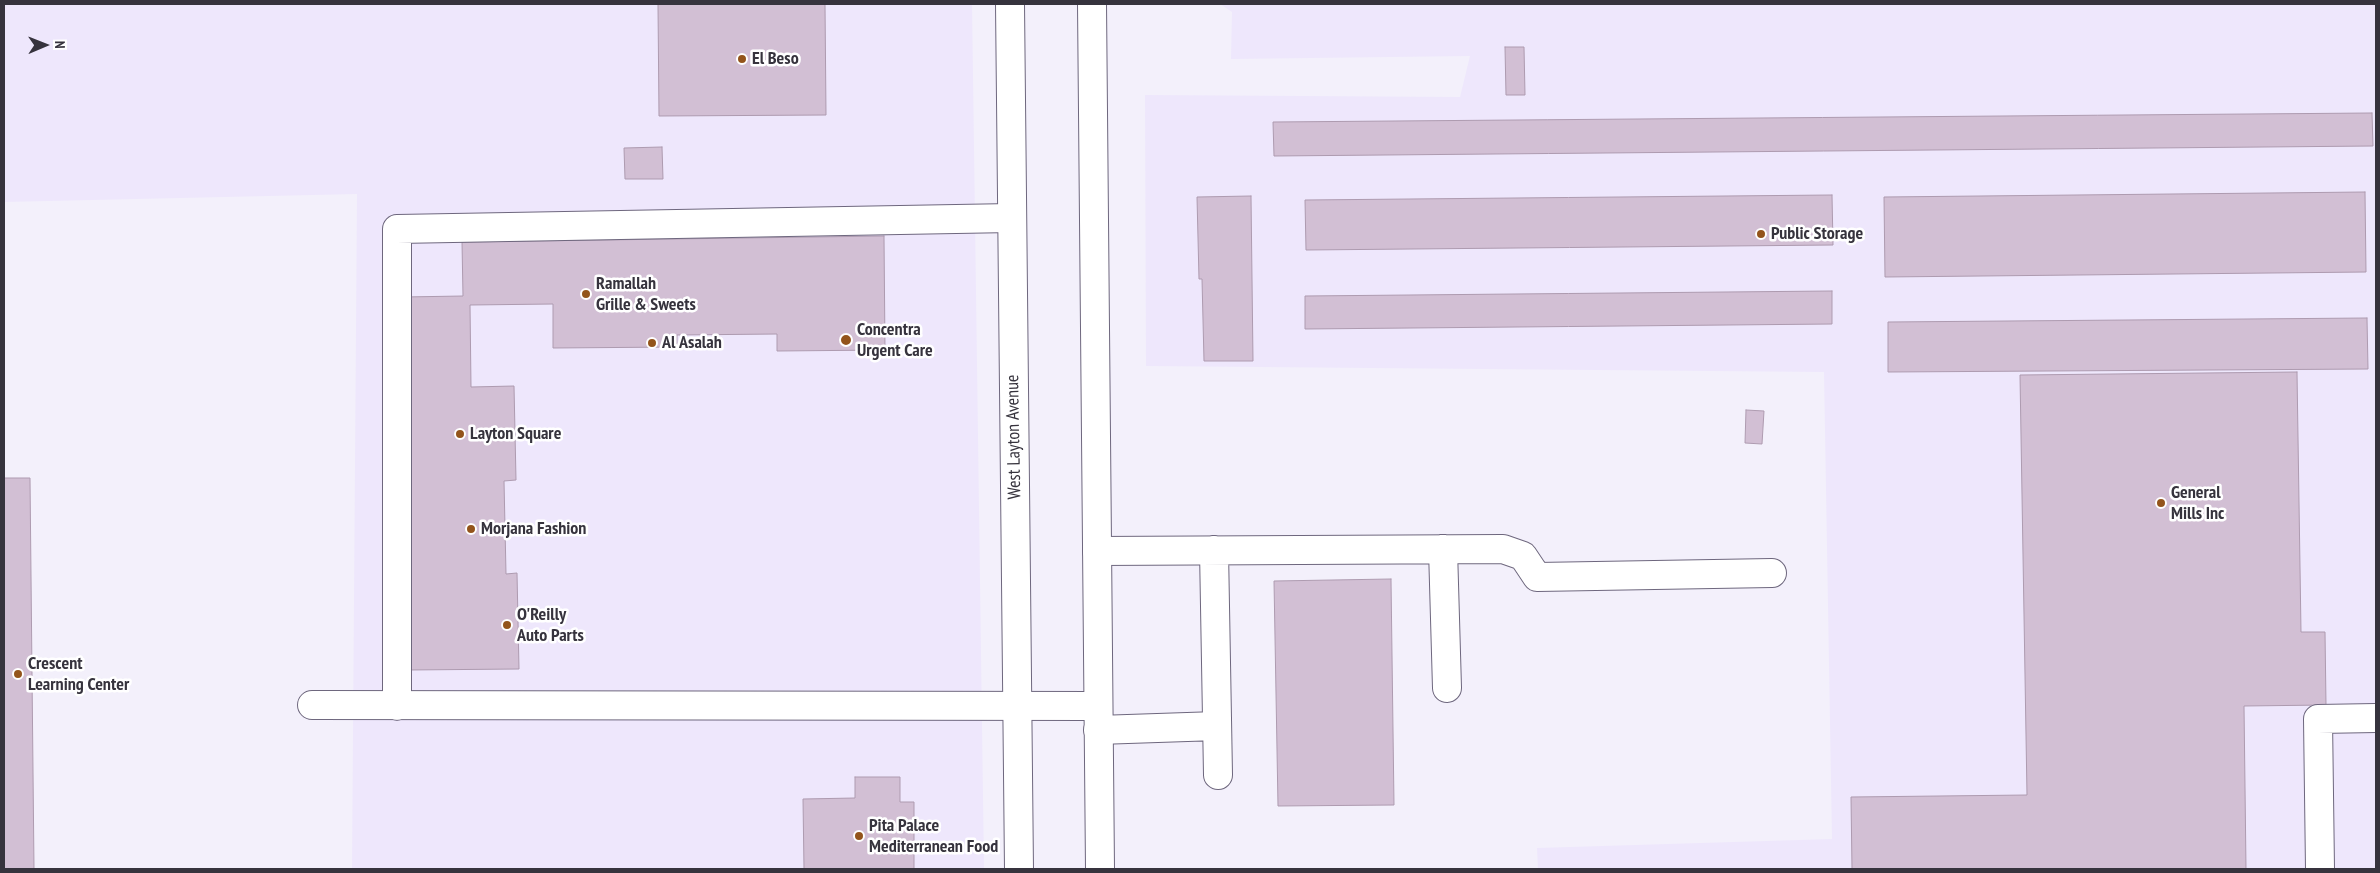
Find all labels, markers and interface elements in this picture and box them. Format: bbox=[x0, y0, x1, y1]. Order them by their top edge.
north arrow bbox=[20, 20, 70, 70]
text: N bbox=[51, 41, 69, 49]
place label: El Beso bbox=[752, 48, 799, 70]
marker: El Beso bbox=[736, 53, 748, 65]
place label: Public Storage bbox=[1771, 223, 1863, 245]
marker: Public Storage bbox=[1755, 228, 1767, 240]
place label: Ramallah Grille & Sweets bbox=[596, 273, 696, 316]
marker: Ramallah Grille & Sweets bbox=[580, 288, 592, 300]
place label: Concentra Urgent Care bbox=[857, 319, 933, 362]
place label: Al Asalah bbox=[662, 332, 722, 354]
marker: Concentra Urgent Care bbox=[839, 333, 853, 347]
marker: Al Asalah bbox=[646, 337, 658, 349]
street label: West Layton Avenue bbox=[1002, 374, 1026, 500]
place label: Layton Square bbox=[470, 423, 561, 445]
marker: Layton Square bbox=[454, 428, 466, 440]
place label: General Mills Inc bbox=[2171, 482, 2224, 524]
marker: General Mills Inc bbox=[2155, 497, 2167, 509]
place label: Morjana Fashion bbox=[481, 518, 586, 540]
marker: Morjana Fashion bbox=[465, 523, 477, 535]
place label: O'Reilly Auto Parts bbox=[517, 604, 584, 646]
marker: O'Reilly Auto Parts bbox=[501, 619, 513, 631]
place label: Crescent Learning Center bbox=[28, 653, 129, 696]
marker: Crescent Learning Center bbox=[12, 668, 24, 680]
place label: Pita Palace Mediterranean Food bbox=[869, 815, 998, 858]
marker: Pita Palace Mediterranean Food bbox=[853, 830, 865, 842]

